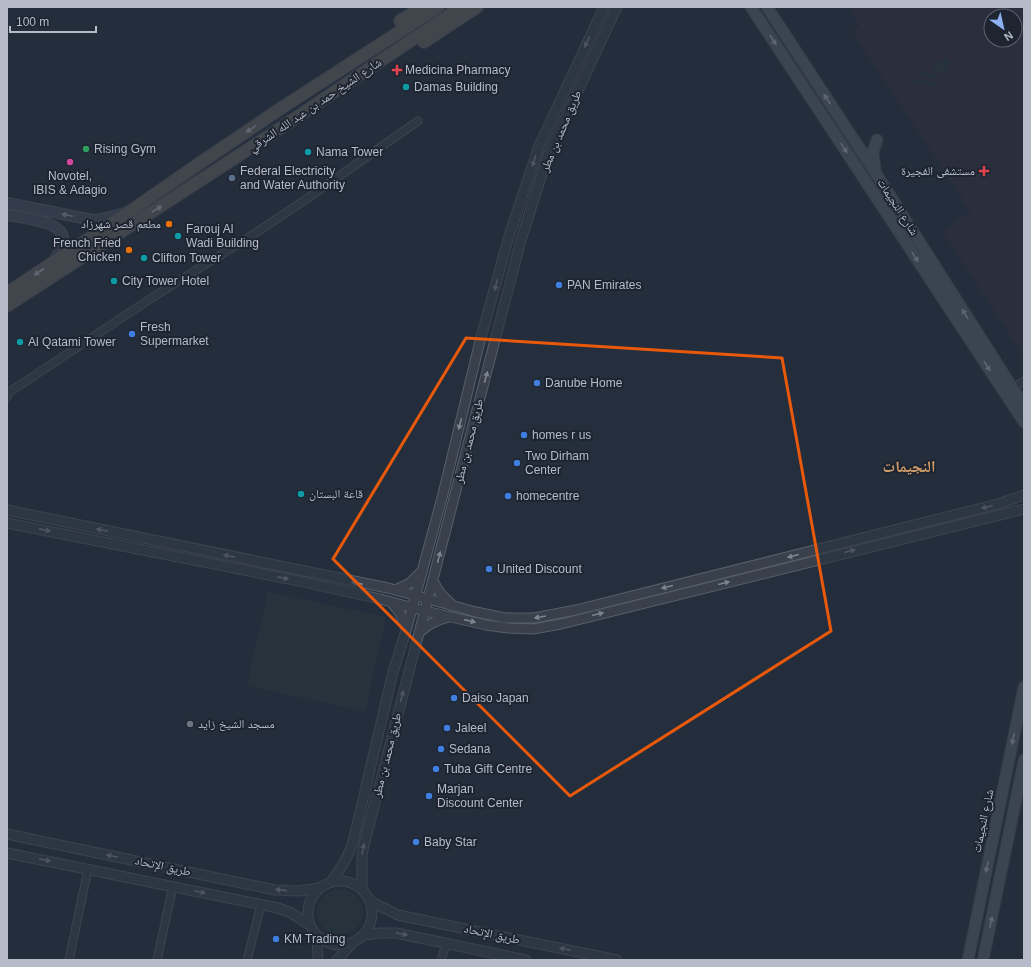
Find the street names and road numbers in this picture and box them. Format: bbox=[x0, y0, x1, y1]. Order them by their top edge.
street label: شارع الشيخ حمد بن عبد الله الشرقي bbox=[246, 55, 386, 157]
street label: طريق محمد بن مطر bbox=[537, 88, 585, 175]
street label: شارع النجيمات bbox=[874, 176, 922, 239]
street label: طريق محمد بن مطر bbox=[451, 397, 487, 486]
street label: طريق محمد بن مطر bbox=[369, 711, 405, 800]
street label: شارع النجيمات bbox=[969, 788, 998, 854]
street label: طريق اﻹتحاد bbox=[133, 853, 192, 880]
street label: طريق اﻹتحاد bbox=[462, 921, 521, 948]

